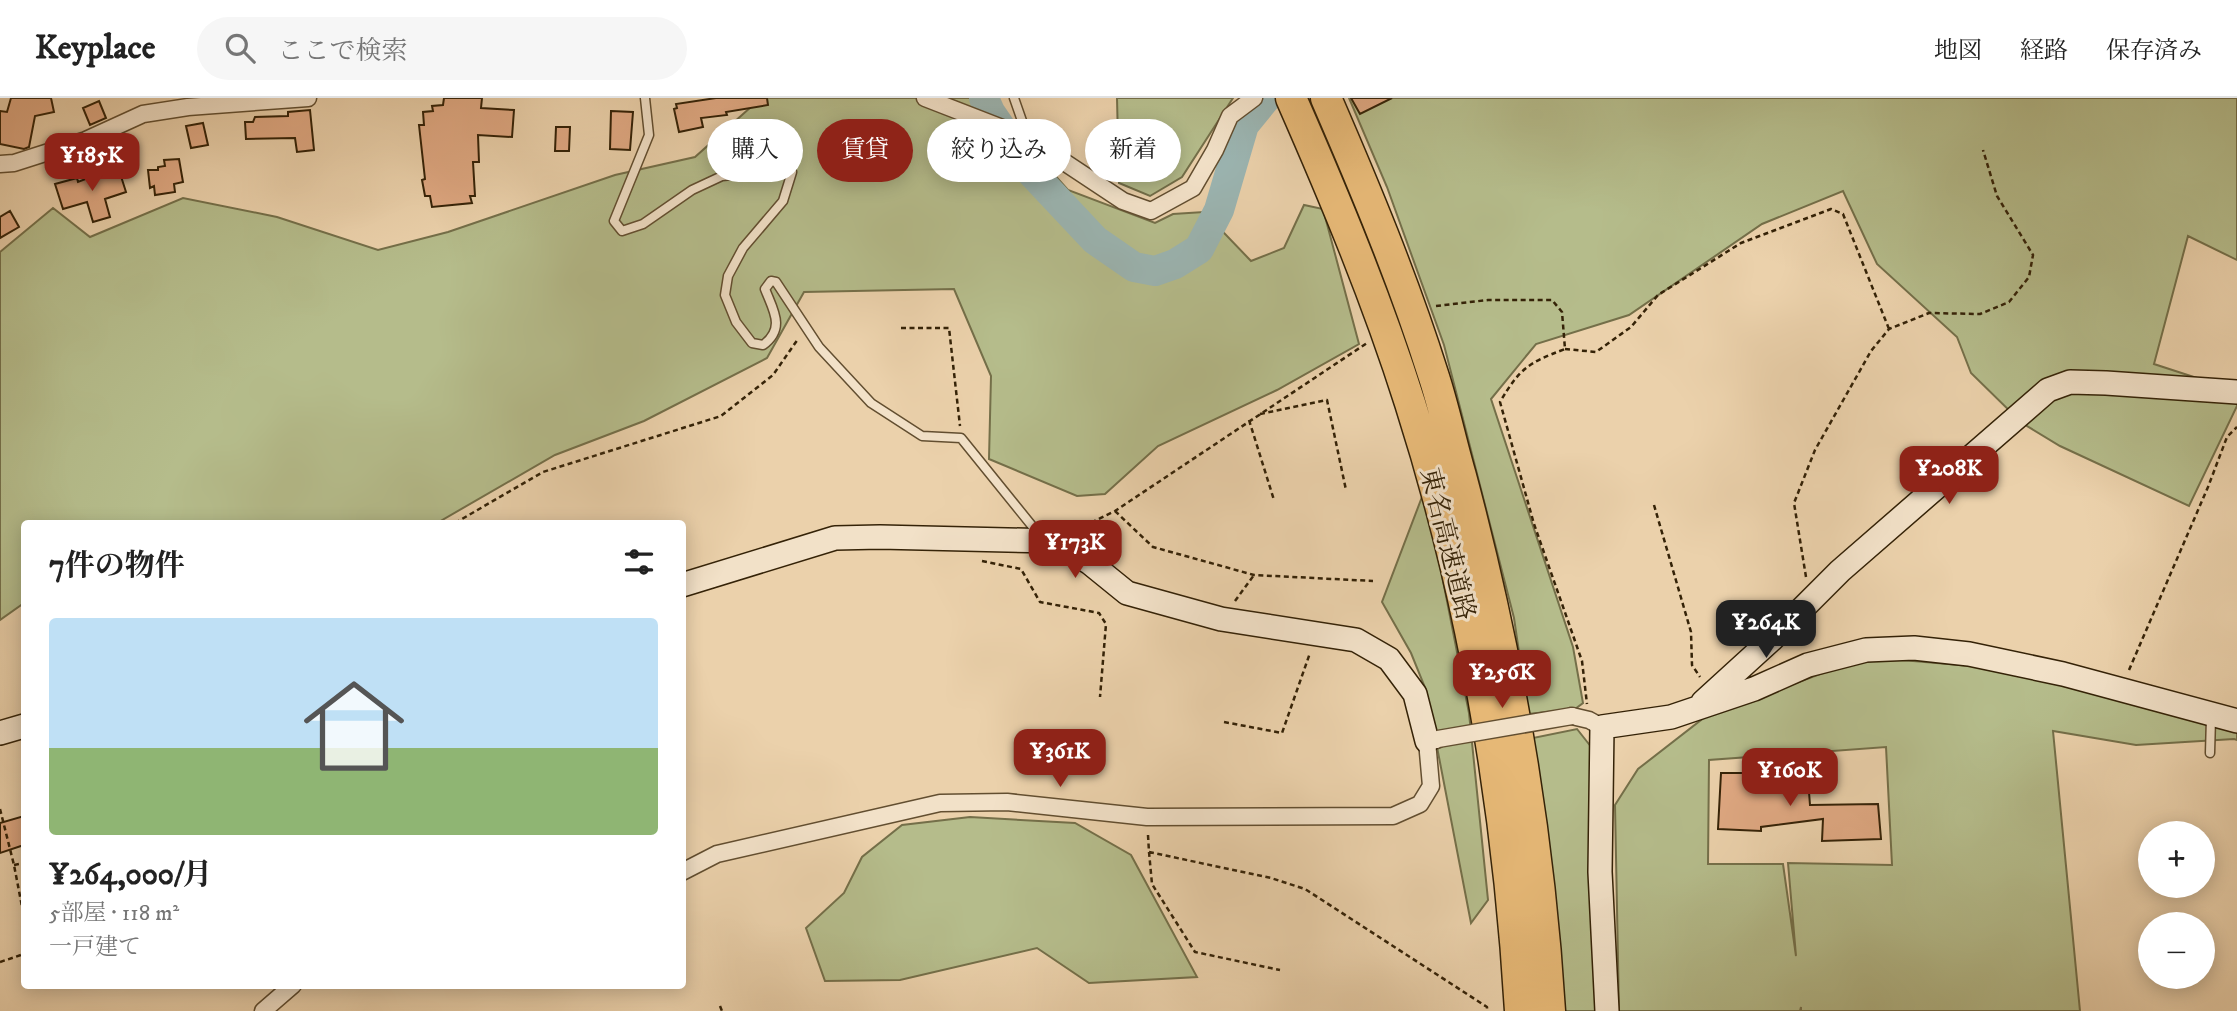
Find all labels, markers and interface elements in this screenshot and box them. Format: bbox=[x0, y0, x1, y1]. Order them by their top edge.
search box bbox=[197, 17, 687, 80]
text: Keyplace bbox=[35, 28, 155, 69]
icon: search bbox=[221, 29, 259, 67]
text: ここで検索 bbox=[277, 35, 407, 68]
text: 地図 bbox=[1934, 36, 1982, 66]
text: 経路 bbox=[2020, 36, 2068, 66]
text: 保存済み bbox=[2106, 36, 2202, 66]
chip: 購入 bbox=[707, 119, 803, 182]
chip: 賃貸 bbox=[817, 119, 913, 182]
chip: 絞り込み bbox=[927, 119, 1071, 182]
chip: 新着 bbox=[1085, 119, 1181, 182]
pin: ¥185K bbox=[43, 134, 141, 193]
text: ¥185K bbox=[61, 141, 123, 170]
pin: ¥208K bbox=[1900, 446, 1998, 506]
text: ¥208K bbox=[1916, 454, 1982, 483]
street label: 東名高速道路 bbox=[1412, 464, 1482, 624]
pin: ¥173K bbox=[1026, 520, 1124, 580]
text: ¥173K bbox=[1045, 528, 1105, 557]
icon: filters bbox=[620, 543, 658, 581]
text: 7件の物件 bbox=[49, 548, 185, 585]
pin: ¥264K bbox=[1717, 601, 1815, 660]
text: ¥264K bbox=[1732, 608, 1800, 637]
pin: ¥256K bbox=[1453, 650, 1551, 710]
text: ¥256K bbox=[1469, 658, 1535, 687]
icon: home bbox=[291, 663, 417, 789]
pin: ¥361K bbox=[1011, 730, 1109, 789]
text: ¥361K bbox=[1030, 737, 1090, 766]
pin: ¥160K bbox=[1741, 748, 1839, 808]
text: ¥160K bbox=[1758, 756, 1822, 785]
map controls bbox=[2138, 821, 2215, 989]
button: + bbox=[2138, 821, 2215, 898]
text: ¥264,000/月 bbox=[49, 857, 212, 894]
text: 5部屋 · 118 m² bbox=[49, 899, 179, 928]
button: − bbox=[2138, 912, 2215, 989]
text: 一戸建て bbox=[49, 933, 141, 962]

